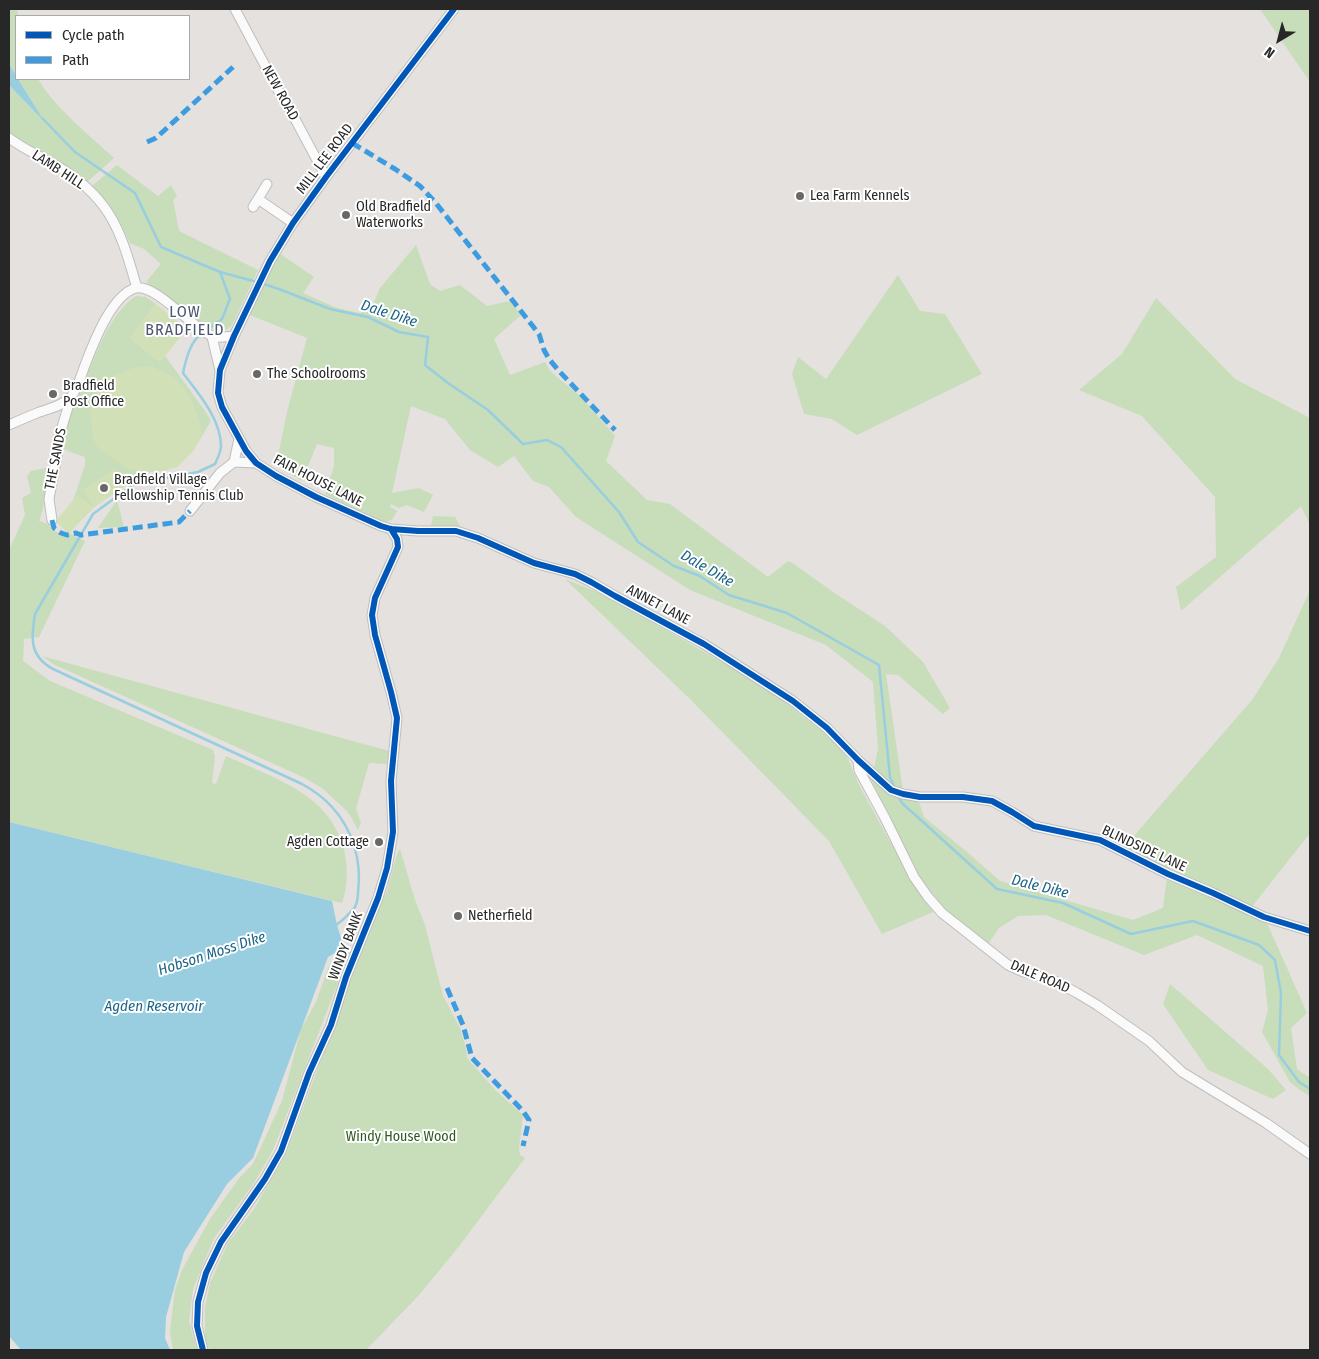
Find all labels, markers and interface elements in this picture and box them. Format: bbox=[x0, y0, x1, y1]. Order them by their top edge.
legend bbox=[15, 15, 190, 80]
north arrow bbox=[1254, 15, 1304, 65]
text: Cycle path bbox=[62, 26, 125, 44]
text: N bbox=[1261, 43, 1278, 62]
text: Path bbox=[62, 51, 89, 69]
street label: NEW ROAD bbox=[258, 62, 302, 124]
street label: MILL LEE ROAD bbox=[293, 121, 357, 197]
street label: LAMB HILL bbox=[29, 147, 87, 193]
place label: Lea Farm Kennels bbox=[810, 188, 909, 204]
marker: Lea Farm Kennels bbox=[794, 190, 806, 202]
place label: Old Bradfield Waterworks bbox=[356, 199, 431, 232]
marker: Old Bradfield Waterworks bbox=[340, 209, 352, 221]
water label: Dale Dike bbox=[359, 296, 419, 332]
district label: LOW BRADFIELD bbox=[144, 303, 226, 341]
place label: The Schoolrooms bbox=[267, 366, 366, 382]
marker: The Schoolrooms bbox=[251, 368, 263, 380]
place label: Bradfield Post Office bbox=[63, 378, 124, 411]
marker: Bradfield Post Office bbox=[47, 388, 59, 400]
street label: THE SANDS bbox=[42, 427, 70, 491]
street label: FAIR HOUSE LANE bbox=[270, 451, 366, 511]
place label: Bradfield Village Fellowship Tennis Club bbox=[114, 472, 244, 504]
marker: Bradfield Village Fellowship Tennis Club bbox=[98, 482, 110, 494]
water label: Dale Dike bbox=[677, 547, 737, 591]
street label: ANNET LANE bbox=[623, 581, 693, 629]
street label: BLINDSIDE LANE bbox=[1099, 822, 1189, 876]
place label: Agden Cottage bbox=[287, 834, 369, 850]
marker: Agden Cottage bbox=[373, 836, 385, 848]
water label: Dale Dike bbox=[1010, 871, 1070, 903]
place label: Netherfield bbox=[468, 908, 533, 924]
street label: WINDY BANK bbox=[325, 910, 367, 982]
marker: Netherfield bbox=[452, 910, 464, 922]
water label: Hobson Moss Dike bbox=[156, 928, 268, 980]
street label: DALE ROAD bbox=[1008, 957, 1072, 997]
water label: Agden Reservoir bbox=[104, 998, 204, 1016]
park label: Windy House Wood bbox=[346, 1129, 456, 1145]

